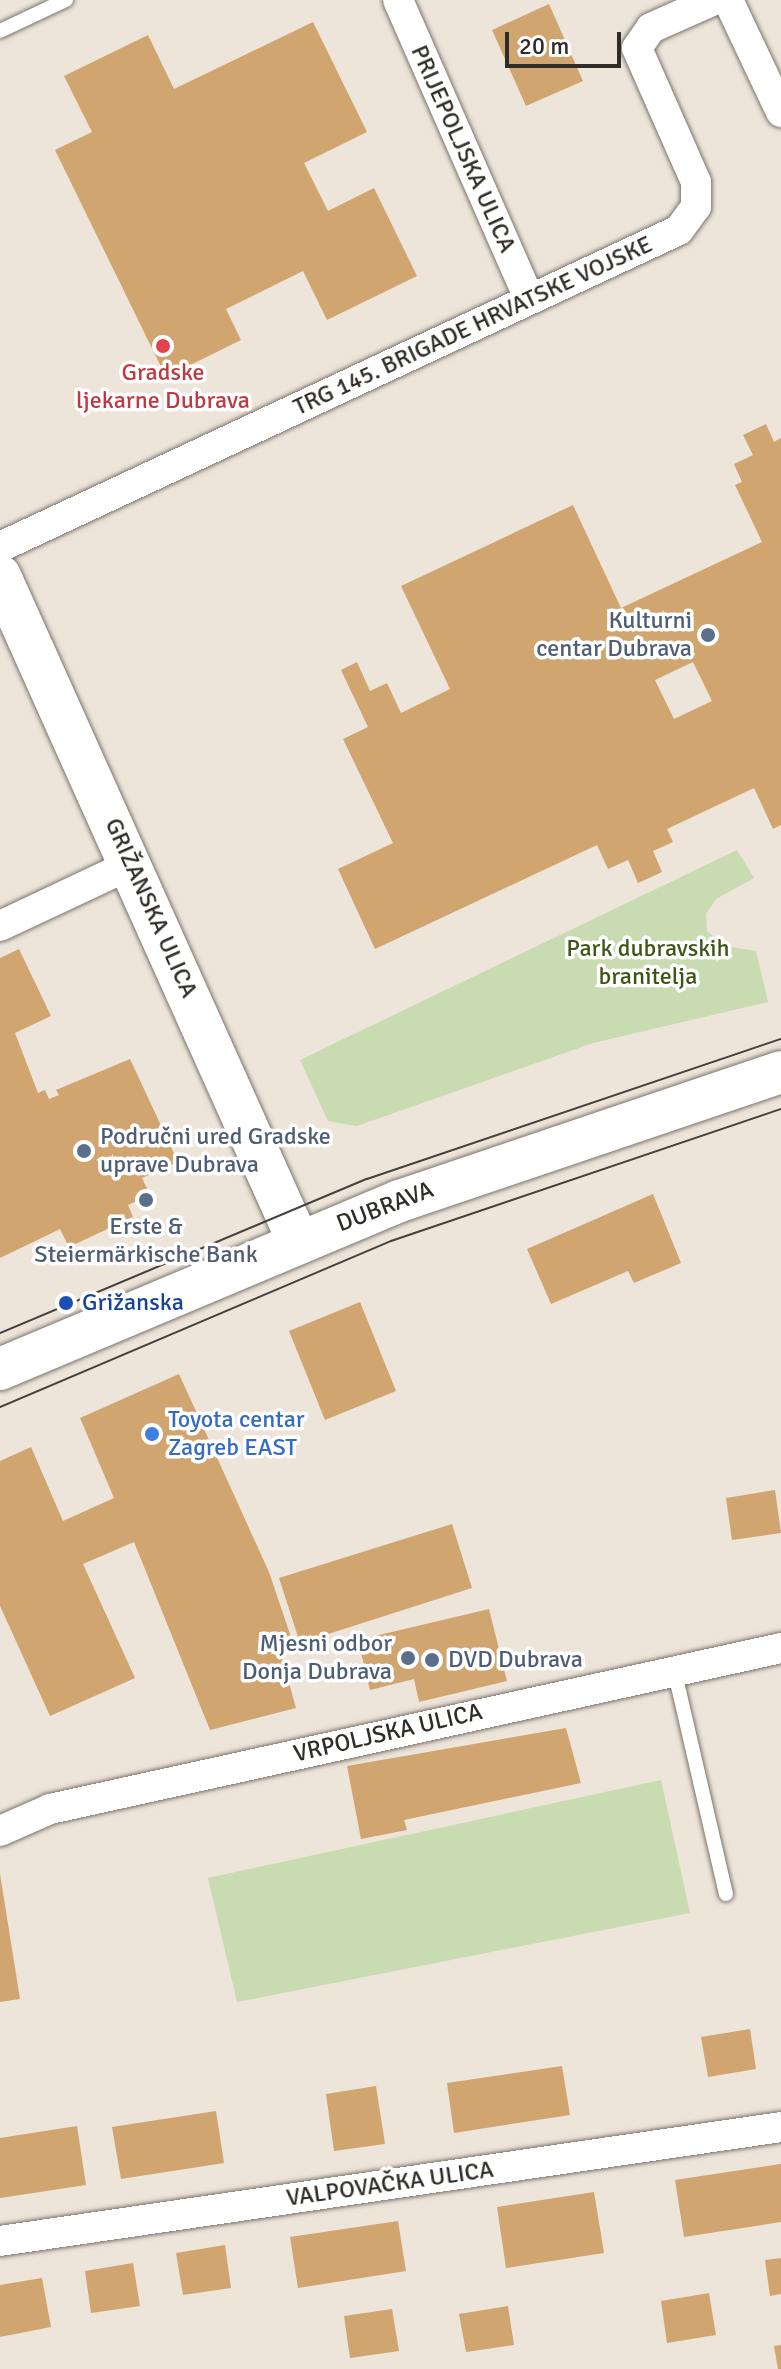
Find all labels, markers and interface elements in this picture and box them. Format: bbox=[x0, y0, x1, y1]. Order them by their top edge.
scale bar bbox=[509, 16, 625, 66]
text: 20 m bbox=[519, 31, 569, 61]
street label: PRIJEPOLJSKA ULICA bbox=[404, 41, 522, 257]
street label: TRG 145. BRIGADE HRVATSKE VOJSKE bbox=[289, 230, 657, 422]
marker: Gradske ljekarne Dubrava bbox=[154, 337, 172, 355]
place label: Gradske ljekarne Dubrava bbox=[76, 359, 250, 415]
place label: Kulturni centar Dubrava bbox=[536, 607, 692, 663]
marker: Kulturni centar Dubrava bbox=[699, 626, 717, 644]
street label: GRIŽANSKA ULICA bbox=[98, 814, 204, 1002]
park label: Park dubravskih branitelja bbox=[566, 935, 730, 991]
place label: Područni ured Gradske uprave Dubrava bbox=[100, 1123, 331, 1179]
marker: Područni ured Gradske uprave Dubrava bbox=[75, 1142, 93, 1160]
street label: DUBRAVA bbox=[333, 1175, 437, 1239]
marker: Erste & Steiermärkische Bank bbox=[137, 1191, 155, 1209]
place label: Erste & Steiermärkische Bank bbox=[34, 1213, 258, 1269]
place label: Grižanska bbox=[82, 1289, 184, 1317]
marker: Grižanska bbox=[57, 1294, 75, 1312]
place label: Toyota centar Zagreb EAST bbox=[168, 1406, 305, 1462]
marker: Toyota centar Zagreb EAST bbox=[143, 1425, 161, 1443]
place label: Mjesni odbor Donja Dubrava bbox=[242, 1630, 392, 1686]
place label: DVD Dubrava bbox=[448, 1646, 583, 1674]
marker: Mjesni odbor Donja Dubrava bbox=[399, 1649, 417, 1667]
marker: DVD Dubrava bbox=[423, 1651, 441, 1669]
street label: VRPOLJSKA ULICA bbox=[291, 1697, 485, 1769]
street label: VALPOVAČKA ULICA bbox=[285, 2155, 495, 2213]

